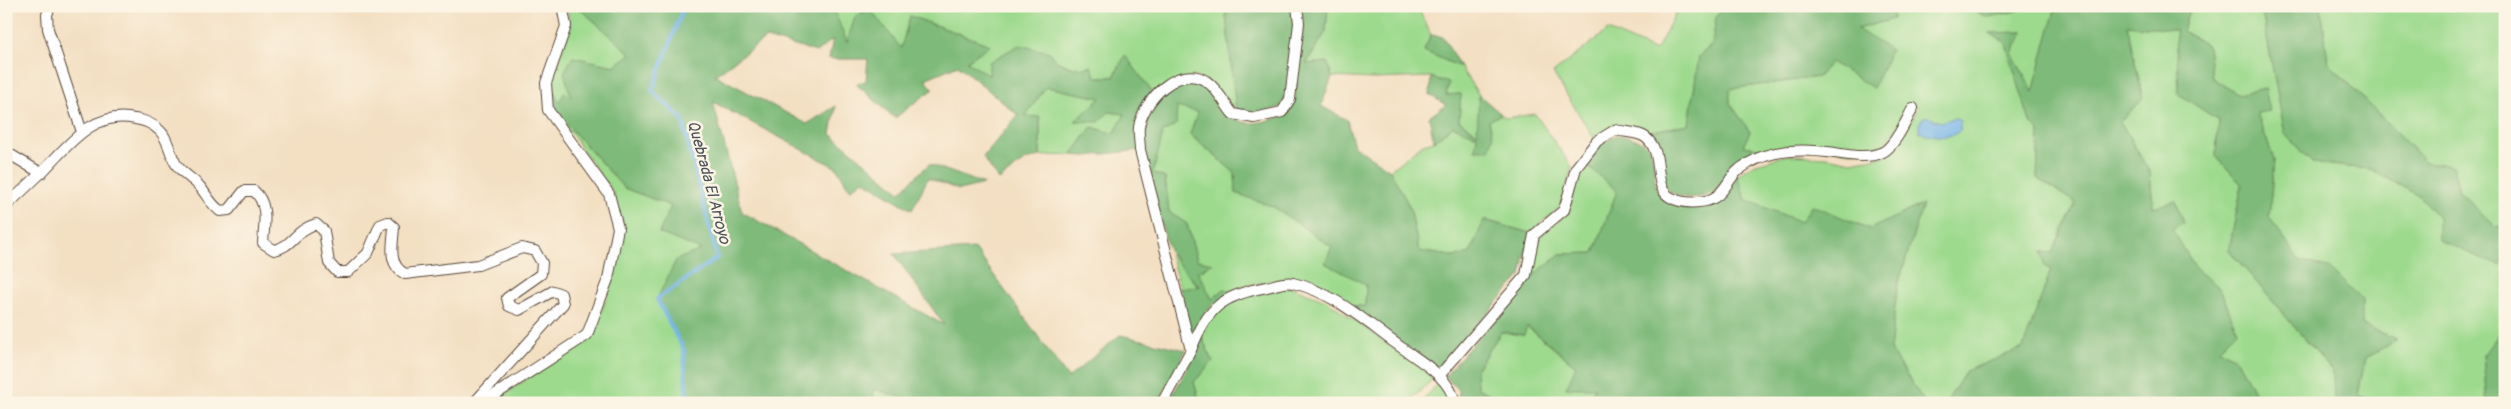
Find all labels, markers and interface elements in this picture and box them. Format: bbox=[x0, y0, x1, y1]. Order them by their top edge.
water label: Quebrada El Arroyo bbox=[683, 118, 735, 247]

